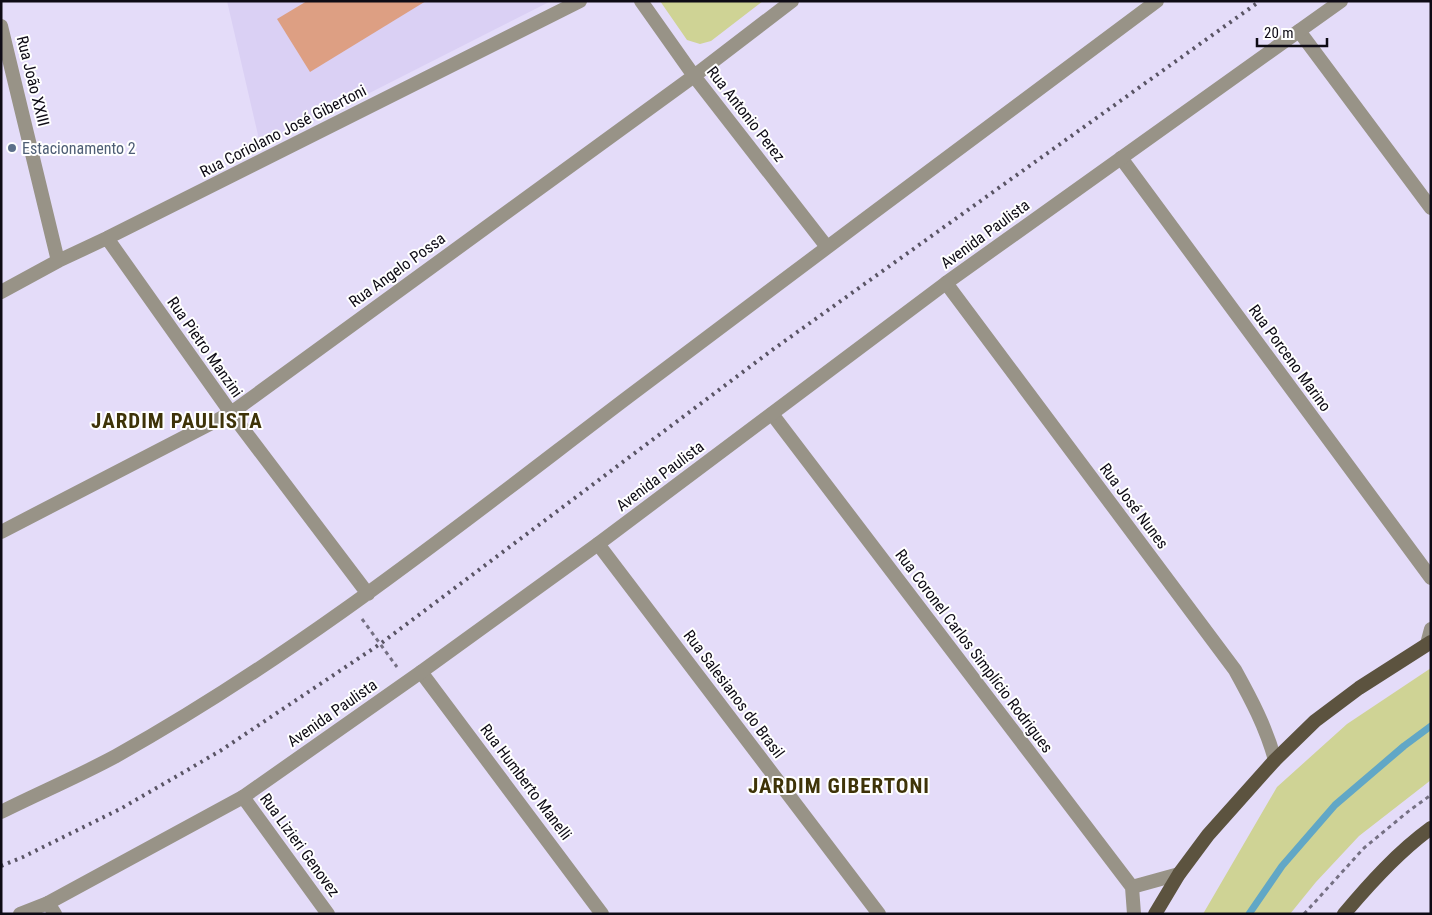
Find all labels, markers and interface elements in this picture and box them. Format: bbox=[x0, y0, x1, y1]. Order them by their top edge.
scale bar bbox=[1257, 15, 1327, 47]
text: 20 m bbox=[1264, 24, 1294, 42]
street label: Rua João XXIII bbox=[13, 34, 53, 128]
street label: Rua Antonio Perez bbox=[703, 63, 789, 165]
street label: Rua Coriolano José Gibertoni bbox=[197, 81, 369, 181]
place label: Estacionamento 2 bbox=[22, 139, 136, 158]
marker: Estacionamento 2 bbox=[6, 142, 18, 154]
street label: Avenida Paulista bbox=[937, 195, 1033, 273]
street label: Rua Angelo Possa bbox=[345, 229, 449, 311]
street label: Rua Pietro Manzini bbox=[163, 293, 247, 401]
street label: Rua Porceno Marino bbox=[1245, 301, 1335, 415]
district label: JARDIM PAULISTA bbox=[91, 409, 263, 433]
street label: Avenida Paulista bbox=[612, 437, 708, 515]
street label: Rua José Nunes bbox=[1096, 460, 1172, 552]
street label: Rua Coronel Carlos Simplício Rodrigues bbox=[891, 546, 1057, 756]
street label: Rua Salesianos do Brasil bbox=[680, 626, 788, 762]
street label: Avenida Paulista bbox=[284, 675, 380, 751]
street label: Rua Humberto Manelli bbox=[476, 720, 576, 844]
district label: JARDIM GIBERTONI bbox=[748, 774, 930, 798]
street label: Rua Lizieri Genovez bbox=[256, 790, 344, 900]

